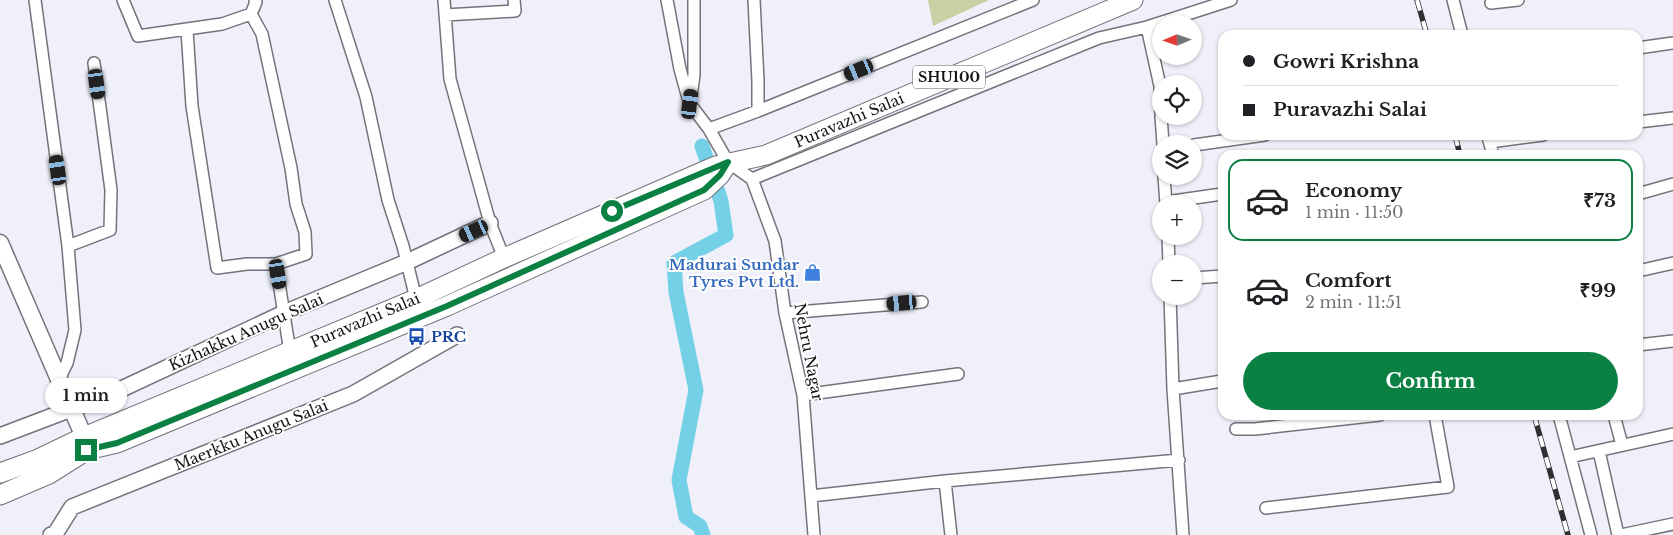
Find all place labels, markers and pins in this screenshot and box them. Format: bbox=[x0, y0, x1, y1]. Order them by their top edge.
place label: Madurai Sundar Tyres Pvt Ltd. bbox=[669, 255, 800, 291]
shop icon: Madurai Sundar Tyres Pvt Ltd. bbox=[803, 263, 823, 283]
bus stop icon: PRC bbox=[407, 326, 427, 346]
place label: PRC bbox=[431, 327, 466, 346]

